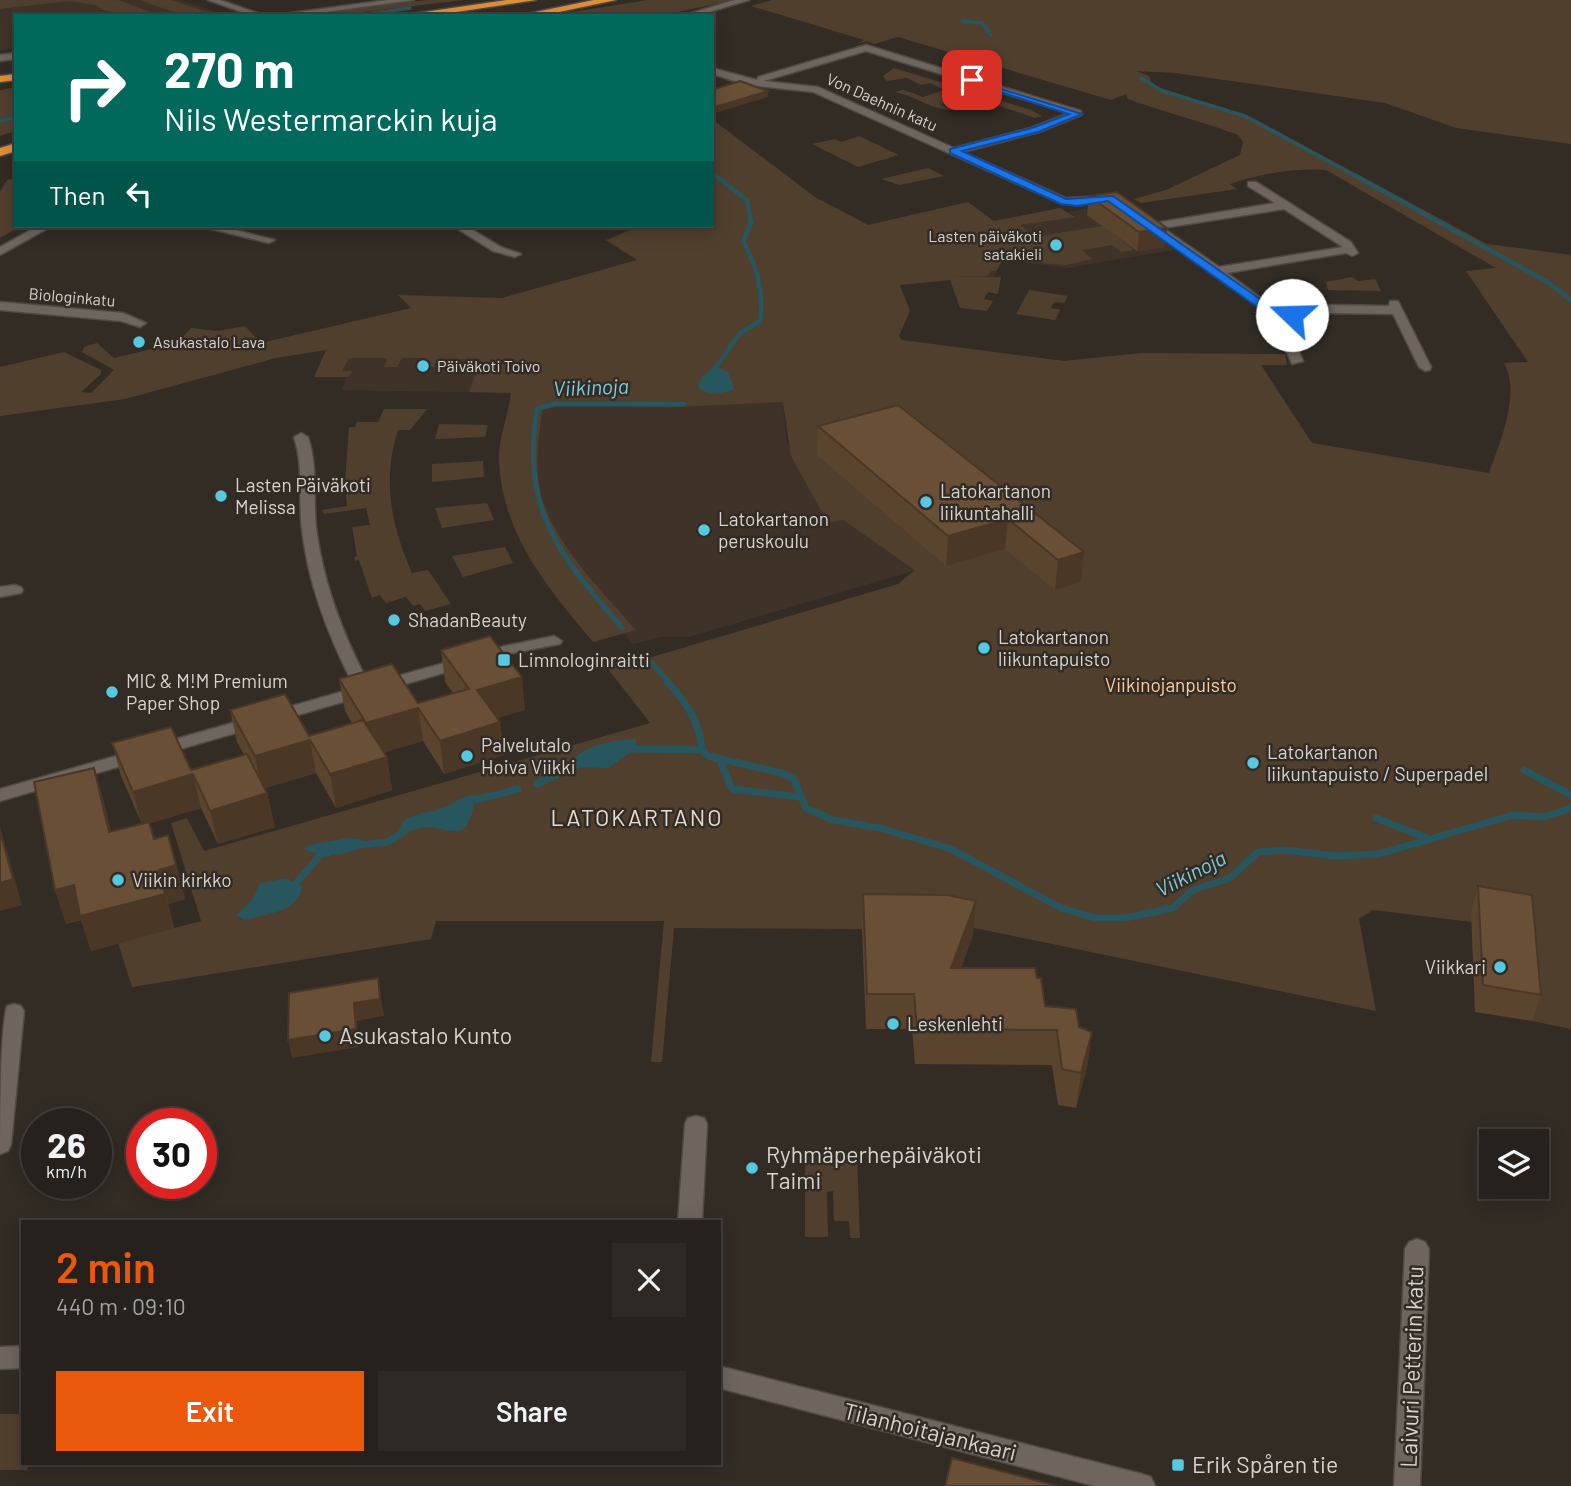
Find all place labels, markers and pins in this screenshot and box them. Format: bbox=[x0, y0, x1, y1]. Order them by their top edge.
pin bbox=[942, 50, 1002, 110]
place label: Lasten päiväkoti satakieli bbox=[928, 226, 1042, 263]
marker: Lasten päiväkoti satakieli bbox=[1048, 237, 1064, 253]
place label: Asukastalo Lava bbox=[153, 332, 265, 351]
marker: Asukastalo Lava bbox=[131, 334, 147, 350]
place label: Päiväkoti Toivo bbox=[437, 356, 541, 375]
marker: Päiväkoti Toivo bbox=[415, 358, 431, 374]
place label: Lasten Päiväkoti Melissa bbox=[235, 473, 371, 518]
place label: Latokartanon liikuntahalli bbox=[940, 479, 1051, 524]
marker: Lasten Päiväkoti Melissa bbox=[213, 488, 229, 504]
marker: Latokartanon liikuntahalli bbox=[918, 494, 934, 510]
place label: Latokartanon peruskoulu bbox=[718, 507, 829, 552]
marker: Latokartanon peruskoulu bbox=[696, 522, 712, 538]
place label: ShadanBeauty bbox=[408, 608, 527, 631]
marker: ShadanBeauty bbox=[386, 612, 402, 628]
place label: Latokartanon liikuntapuisto bbox=[998, 625, 1110, 670]
marker: Latokartanon liikuntapuisto bbox=[976, 640, 992, 656]
place label: Limnologinraitti bbox=[518, 648, 650, 671]
marker: Limnologinraitti bbox=[496, 652, 512, 668]
place label: MIC & M!M Premium Paper Shop bbox=[126, 669, 288, 714]
marker: MIC & M!M Premium Paper Shop bbox=[104, 684, 120, 700]
place label: Palvelutalo Hoiva Viikki bbox=[481, 733, 576, 778]
place label: Latokartanon liikuntapuisto / Superpadel bbox=[1267, 740, 1488, 785]
marker: Palvelutalo Hoiva Viikki bbox=[459, 748, 475, 764]
marker: Latokartanon liikuntapuisto / Superpadel bbox=[1245, 755, 1261, 771]
place label: Viikin kirkko bbox=[132, 868, 232, 891]
marker: Viikin kirkko bbox=[110, 872, 126, 888]
place label: Viikkari bbox=[1425, 955, 1486, 978]
marker: Viikkari bbox=[1492, 959, 1508, 975]
place label: Leskenlehti bbox=[907, 1012, 1003, 1035]
marker: Leskenlehti bbox=[885, 1016, 901, 1032]
place label: Asukastalo Kunto bbox=[339, 1021, 512, 1049]
marker: Asukastalo Kunto bbox=[317, 1028, 333, 1044]
place label: Ryhmäperhepäiväkoti Taimi bbox=[766, 1140, 982, 1194]
marker: Ryhmäperhepäiväkoti Taimi bbox=[744, 1160, 760, 1176]
place label: Erik Spåren tie bbox=[1192, 1450, 1338, 1478]
marker: Erik Spåren tie bbox=[1170, 1457, 1186, 1473]

